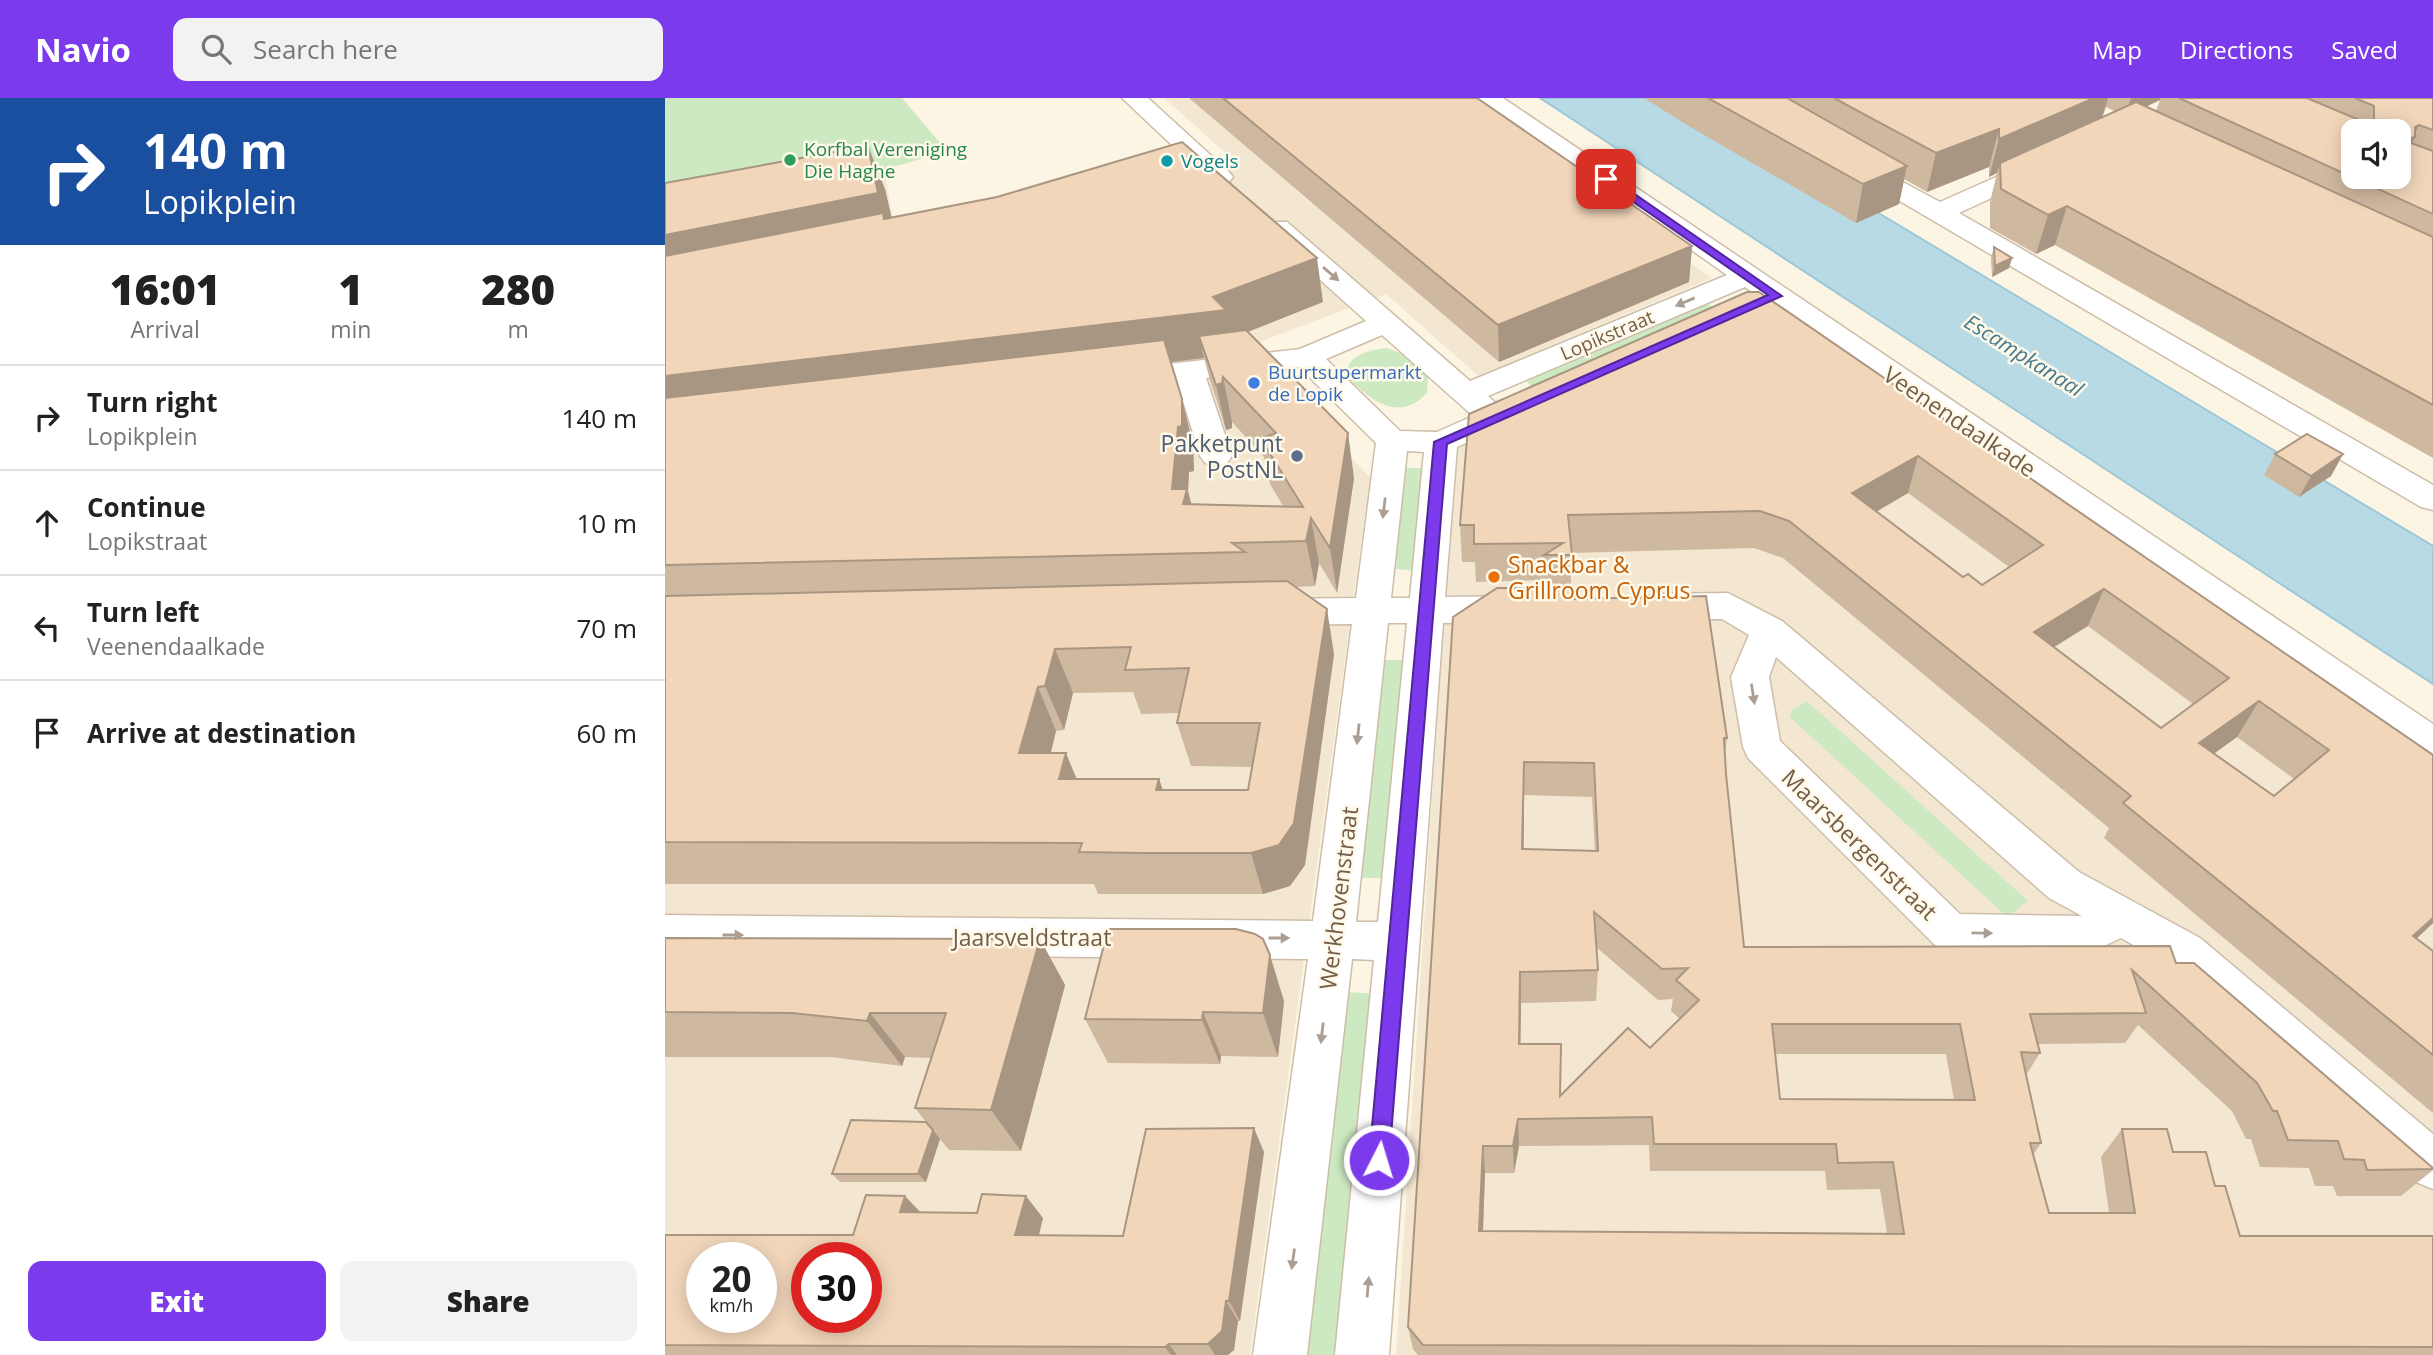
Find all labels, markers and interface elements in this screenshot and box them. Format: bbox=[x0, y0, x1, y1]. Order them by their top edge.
search box bbox=[173, 18, 663, 81]
text: Navio bbox=[35, 27, 131, 72]
icon: search bbox=[197, 30, 235, 68]
text: Search here bbox=[253, 31, 398, 67]
text: Map bbox=[2092, 33, 2142, 66]
text: Directions bbox=[2180, 33, 2293, 66]
text: Saved bbox=[2331, 33, 2398, 66]
text: 140 m bbox=[143, 117, 288, 183]
map controls bbox=[2341, 119, 2411, 189]
button: sound bbox=[2341, 119, 2411, 189]
icon: right bbox=[28, 126, 119, 217]
place label: Korfbal Vereniging Die Haghe bbox=[804, 136, 967, 184]
place label: Vogels bbox=[1181, 148, 1239, 174]
pin bbox=[1576, 149, 1636, 209]
marker: Korfbal Vereniging Die Haghe bbox=[782, 152, 798, 168]
marker: Vogels bbox=[1159, 153, 1175, 169]
icon: arrive bbox=[1587, 160, 1625, 198]
text: Lopikplein bbox=[143, 180, 297, 223]
text: 16:01 bbox=[110, 260, 220, 317]
text: 1 bbox=[339, 260, 363, 317]
text: 280 bbox=[481, 260, 555, 317]
one-way arrow bbox=[1322, 266, 1339, 281]
one-way arrow bbox=[1675, 297, 1696, 308]
street label: Lopikstraat bbox=[1556, 304, 1658, 366]
water label: Escampkanaal bbox=[1959, 307, 2089, 403]
text: Arrival bbox=[131, 313, 200, 345]
text: min bbox=[330, 313, 371, 345]
text: m bbox=[508, 313, 529, 345]
street label: Veenendaalkade bbox=[1877, 358, 2043, 484]
place label: Buurtsupermarkt de Lopik bbox=[1268, 359, 1422, 407]
marker: Buurtsupermarkt de Lopik bbox=[1246, 375, 1262, 391]
text: Turn right bbox=[87, 384, 218, 420]
icon: right bbox=[28, 399, 66, 437]
text: 140 m bbox=[562, 400, 637, 436]
text: Lopikplein bbox=[87, 420, 198, 452]
place label: Pakketpunt PostNL bbox=[1161, 427, 1283, 485]
marker: Pakketpunt PostNL bbox=[1289, 448, 1305, 464]
text: Continue bbox=[87, 489, 206, 525]
one-way arrow bbox=[1378, 497, 1389, 519]
icon: ahead bbox=[28, 504, 66, 542]
text: 10 m bbox=[576, 505, 637, 541]
text: Lopikstraat bbox=[87, 525, 207, 557]
place label: Snackbar & Grillroom Cyprus bbox=[1508, 548, 1690, 606]
marker: Snackbar & Grillroom Cyprus bbox=[1486, 569, 1502, 585]
text: Turn left bbox=[87, 594, 199, 630]
icon: left bbox=[28, 609, 66, 647]
text: 70 m bbox=[576, 610, 637, 646]
text: Veenendaalkade bbox=[87, 630, 265, 662]
one-way arrow bbox=[1748, 683, 1759, 705]
icon: arrive bbox=[28, 714, 66, 752]
text: Arrive at destination bbox=[87, 715, 356, 751]
text: 60 m bbox=[576, 715, 637, 751]
one-way arrow bbox=[1352, 723, 1363, 745]
street label: Maarsbergenstraat bbox=[1775, 761, 1945, 927]
street label: Werkhovenstraat bbox=[1311, 805, 1365, 991]
street label: Jaarsveldstraat bbox=[951, 921, 1111, 953]
one-way arrow bbox=[1972, 927, 1994, 939]
one-way arrow bbox=[722, 929, 744, 941]
one-way arrow bbox=[1268, 932, 1290, 944]
one-way arrow bbox=[1316, 1022, 1327, 1044]
position arrow bbox=[1342, 1123, 1416, 1197]
speed limit sign: 30 bbox=[791, 1242, 882, 1333]
one-way arrow bbox=[1287, 1248, 1298, 1270]
text: 20 bbox=[711, 1255, 752, 1302]
button: Exit bbox=[28, 1261, 326, 1341]
button: Share bbox=[340, 1261, 637, 1341]
one-way arrow bbox=[1363, 1276, 1374, 1298]
text: km/h bbox=[710, 1293, 753, 1317]

